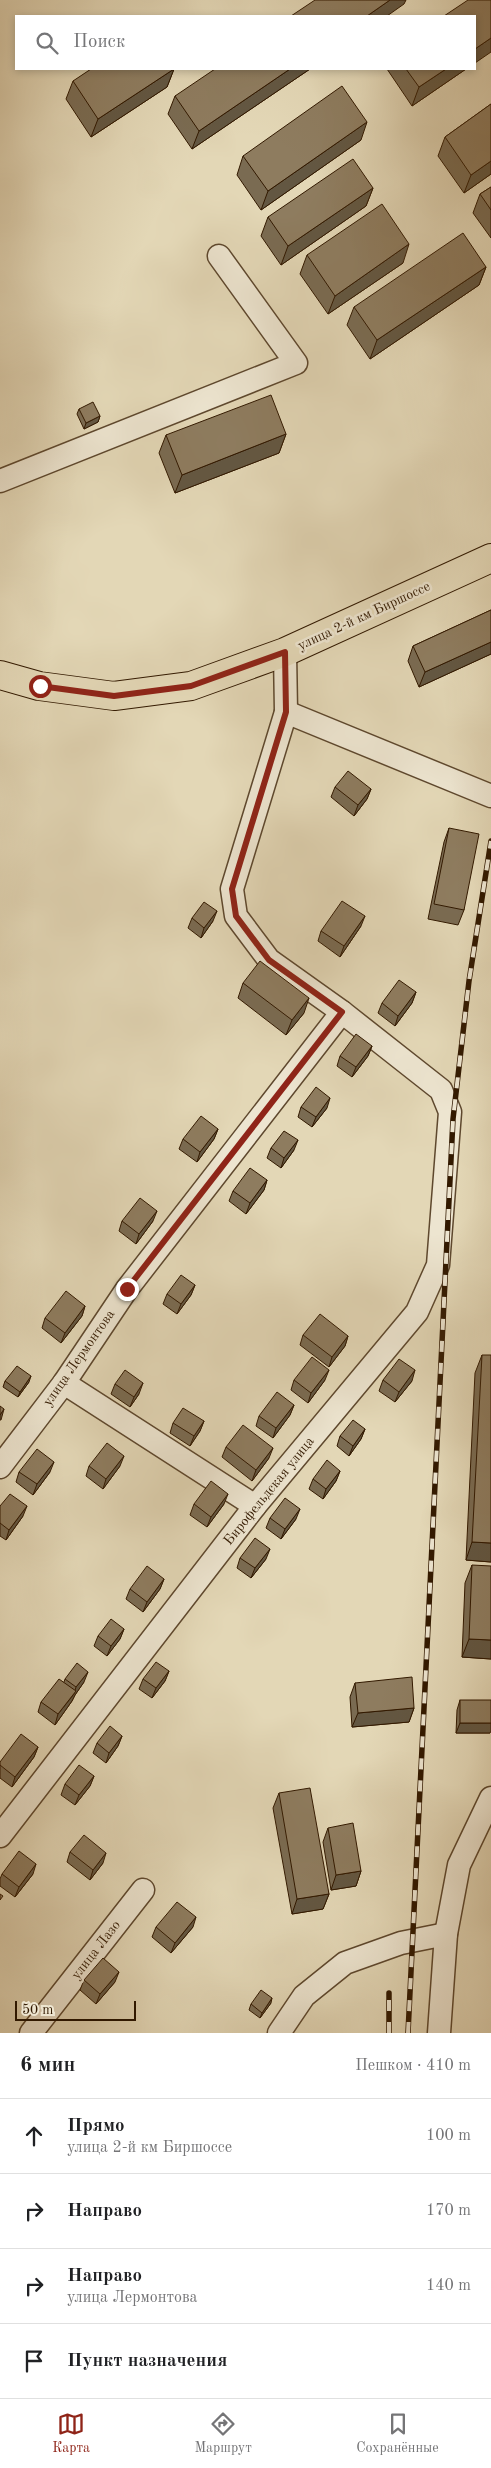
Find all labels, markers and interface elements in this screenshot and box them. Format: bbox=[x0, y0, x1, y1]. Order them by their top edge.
search box bbox=[15, 15, 476, 70]
icon: search bbox=[33, 29, 61, 57]
text: Поиск bbox=[73, 33, 125, 52]
street label: улица 2-й км Биршоссе bbox=[296, 579, 432, 653]
route start bbox=[29, 675, 52, 698]
route end bbox=[116, 1278, 139, 1301]
street label: улица Лермонтова bbox=[41, 1307, 118, 1409]
street label: Бирофельдская улица bbox=[221, 1434, 318, 1548]
street label: улица Лазо bbox=[69, 1918, 123, 1982]
scale bar bbox=[15, 1998, 136, 2021]
text: 50 m bbox=[22, 2003, 53, 2017]
text: 6 мин bbox=[20, 2055, 75, 2076]
text: Пешком · 410 m bbox=[355, 2058, 471, 2074]
text: Прямо bbox=[67, 2117, 125, 2136]
icon: ahead bbox=[20, 2122, 48, 2150]
text: 100 m bbox=[426, 2128, 471, 2144]
text: улица 2-й км Биршоссе bbox=[67, 2140, 232, 2156]
icon: right bbox=[20, 2197, 48, 2225]
text: Направо bbox=[67, 2202, 142, 2221]
text: 170 m bbox=[426, 2203, 471, 2219]
text: Направо bbox=[67, 2267, 142, 2286]
icon: right bbox=[20, 2272, 48, 2300]
text: 140 m bbox=[426, 2278, 471, 2294]
text: улица Лермонтова bbox=[67, 2290, 198, 2306]
icon: arrive bbox=[20, 2347, 48, 2375]
text: Пункт назначения bbox=[67, 2352, 227, 2371]
tab: Карта bbox=[52, 2410, 90, 2457]
tab: Маршрут bbox=[194, 2410, 252, 2457]
tab: Сохранённые bbox=[356, 2410, 439, 2457]

